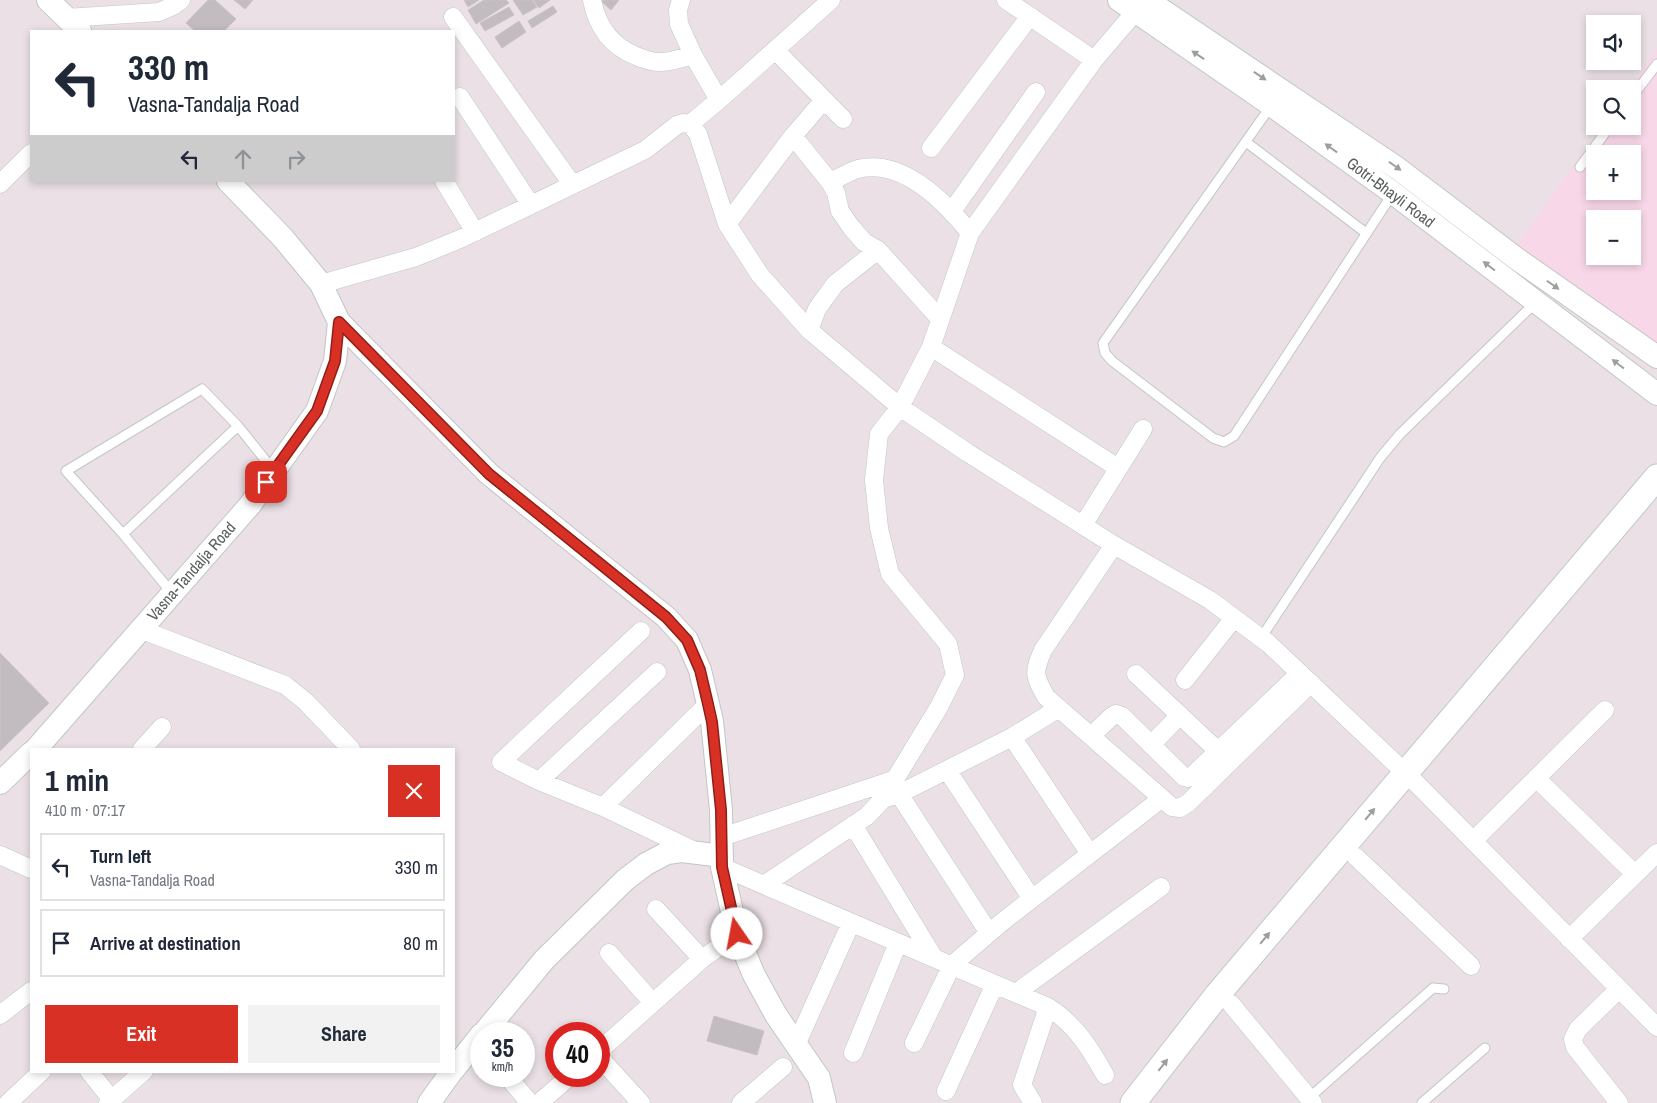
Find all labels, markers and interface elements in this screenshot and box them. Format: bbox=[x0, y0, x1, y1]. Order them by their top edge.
map controls bbox=[1586, 15, 1641, 265]
button: sound bbox=[1586, 15, 1641, 70]
text: 330 m bbox=[128, 44, 209, 91]
icon: left bbox=[45, 50, 110, 115]
one-way arrow bbox=[1191, 50, 1204, 60]
one-way arrow bbox=[1253, 71, 1267, 81]
button: search bbox=[1586, 80, 1641, 135]
text: Vasna-Tandalja Road bbox=[128, 89, 300, 119]
one-way arrow bbox=[1325, 142, 1338, 153]
icon: left bbox=[176, 145, 204, 173]
icon: ahead bbox=[229, 145, 257, 173]
icon: right bbox=[282, 145, 310, 173]
button: + bbox=[1586, 145, 1641, 200]
street label: Gotri-Bhayli Road bbox=[1342, 152, 1440, 232]
one-way arrow bbox=[1388, 161, 1402, 171]
button: − bbox=[1586, 210, 1641, 265]
one-way arrow bbox=[1482, 261, 1496, 271]
one-way arrow bbox=[1546, 280, 1560, 290]
one-way arrow bbox=[1612, 359, 1625, 370]
pin bbox=[245, 461, 287, 503]
icon: arrive bbox=[252, 468, 280, 496]
street label: Vasna-Tandalja Road bbox=[142, 517, 240, 625]
text: 1 min bbox=[45, 760, 109, 800]
button: close bbox=[388, 765, 440, 817]
text: 410 m · 07:17 bbox=[45, 799, 125, 821]
one-way arrow bbox=[1364, 809, 1376, 821]
text: Turn left bbox=[90, 843, 151, 869]
icon: left bbox=[47, 853, 75, 881]
text: 330 m bbox=[395, 854, 438, 880]
text: Vasna-Tandalja Road bbox=[90, 869, 215, 891]
position arrow bbox=[710, 907, 762, 959]
icon: arrive bbox=[47, 929, 75, 957]
text: Arrive at destination bbox=[90, 930, 241, 956]
text: 80 m bbox=[403, 930, 438, 956]
one-way arrow bbox=[1259, 933, 1271, 945]
button: Exit bbox=[45, 1005, 238, 1063]
button: Share bbox=[248, 1005, 440, 1063]
speed limit sign: 40 bbox=[545, 1022, 610, 1087]
text: 35 bbox=[491, 1031, 514, 1065]
one-way arrow bbox=[1157, 1058, 1168, 1071]
text: km/h bbox=[492, 1059, 513, 1075]

